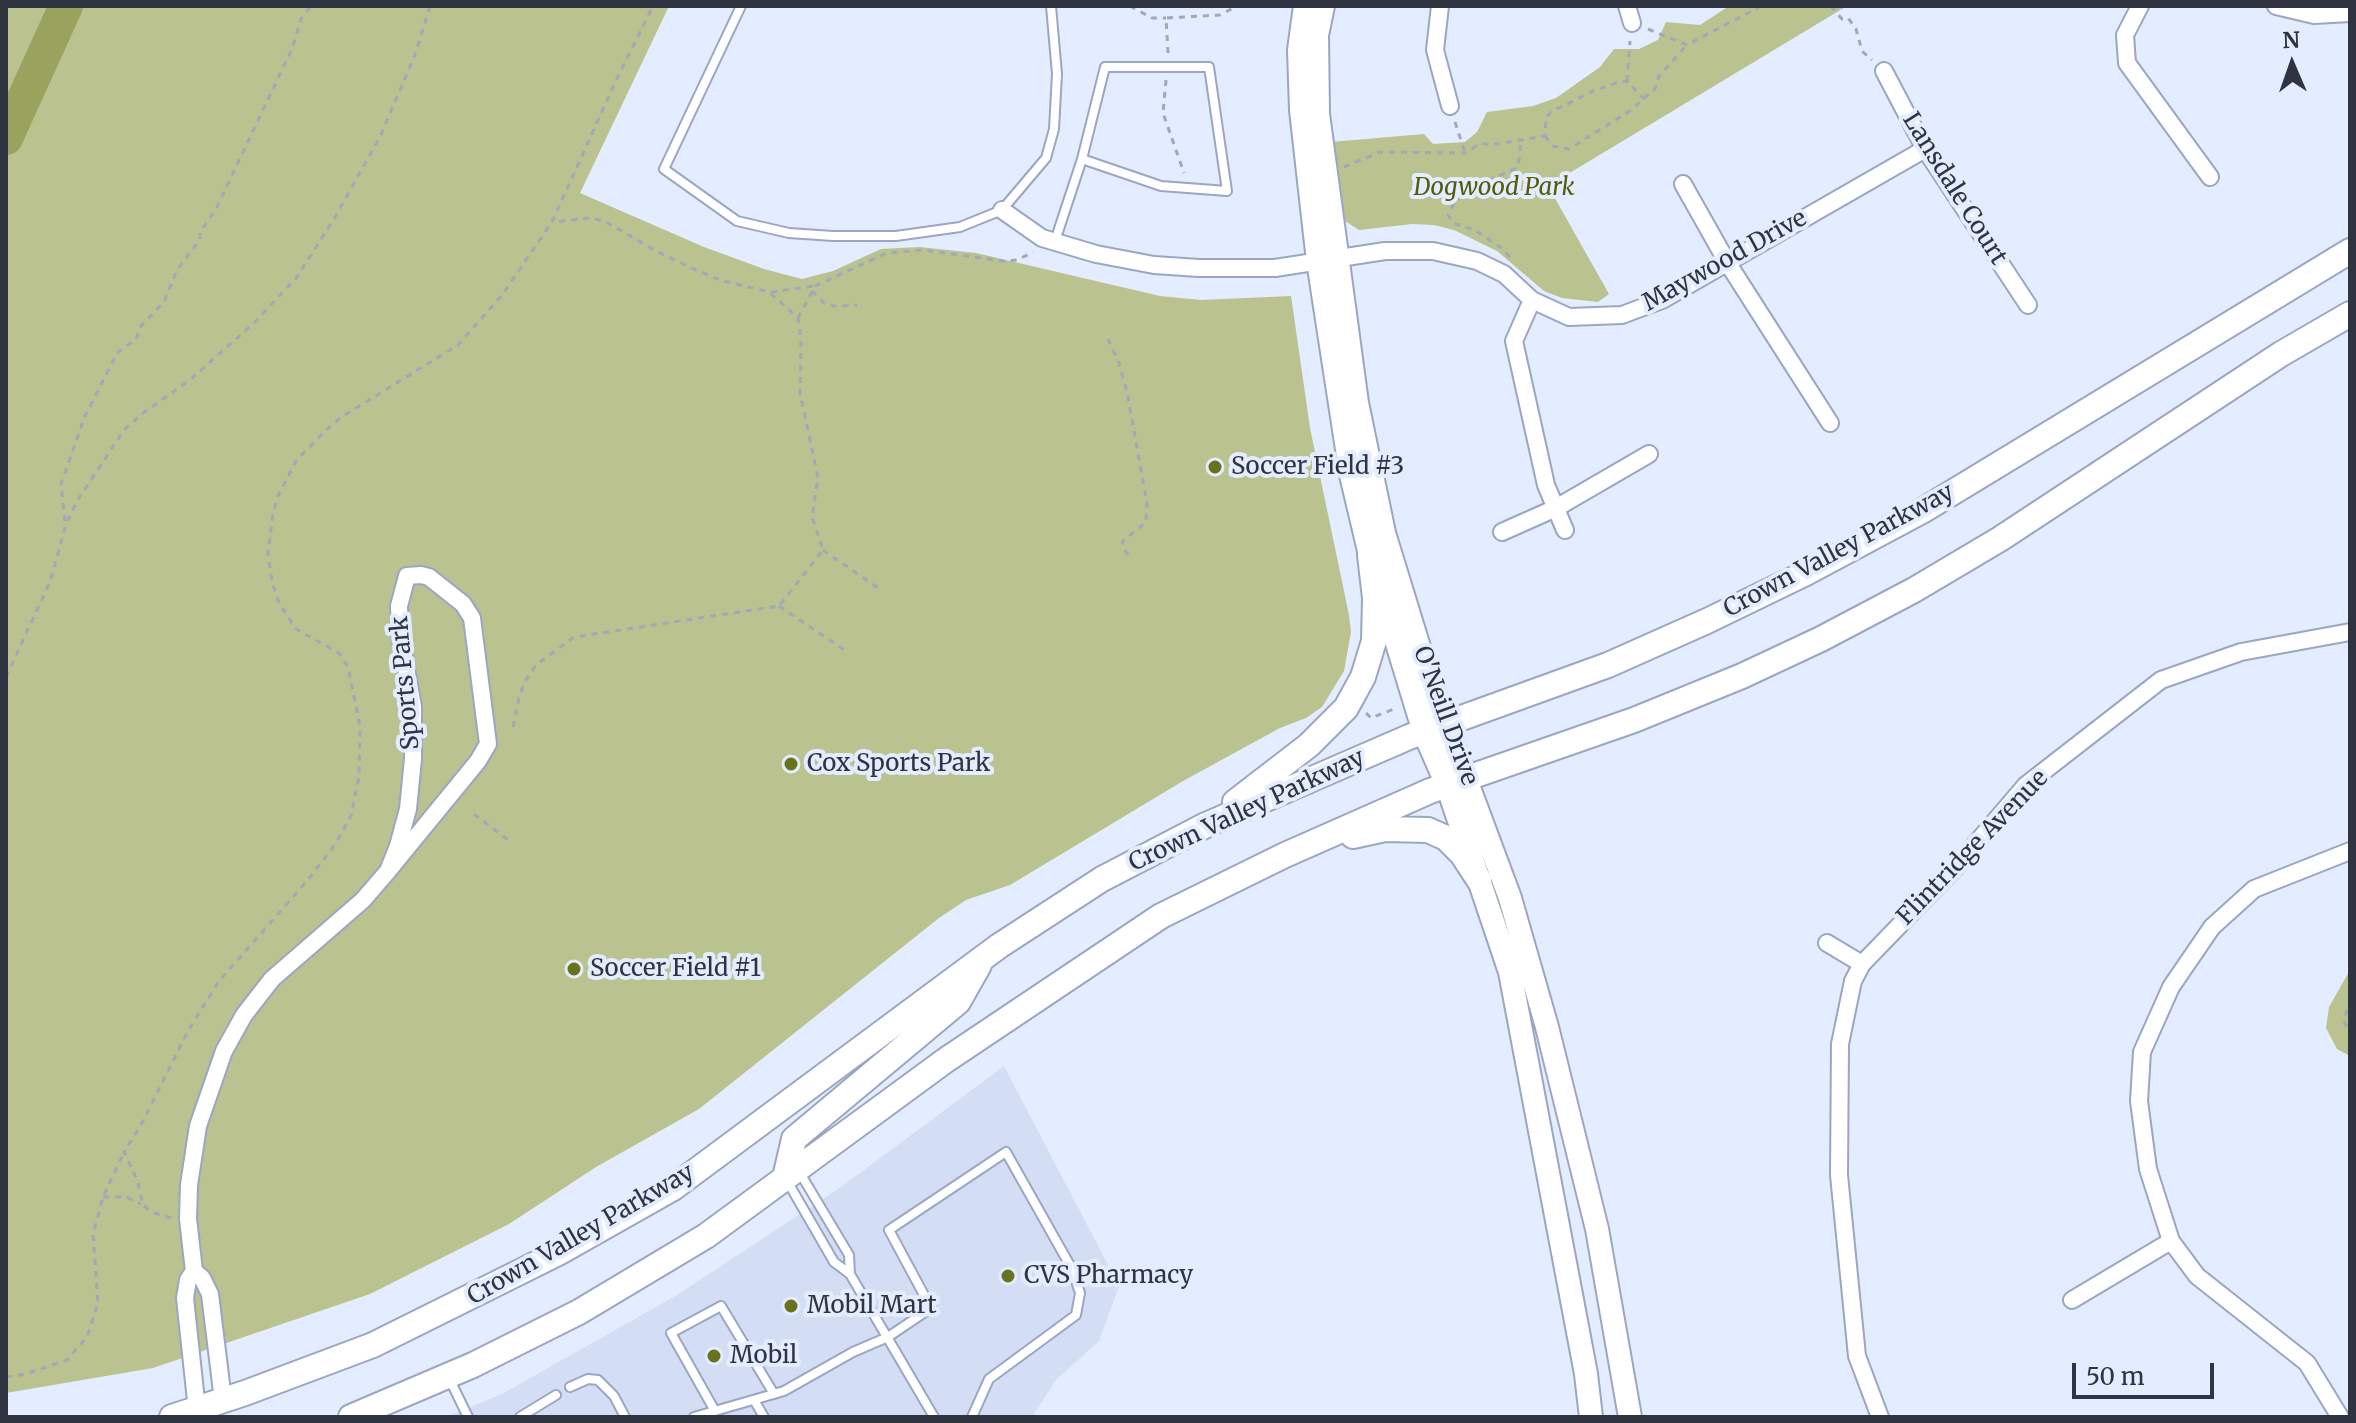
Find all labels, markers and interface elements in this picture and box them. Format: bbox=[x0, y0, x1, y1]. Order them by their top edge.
north arrow bbox=[2252, 24, 2332, 104]
text: N bbox=[2282, 26, 2300, 54]
street label: Lansdale Court bbox=[1896, 108, 2012, 270]
park label: Dogwood Park bbox=[1413, 174, 1575, 202]
street label: Maywood Drive bbox=[1638, 204, 1812, 318]
place label: Soccer Field #3 bbox=[1231, 453, 1404, 481]
marker: Soccer Field #3 bbox=[1206, 458, 1224, 476]
street label: Crown Valley Parkway bbox=[1719, 478, 1959, 624]
street label: Sports Park bbox=[386, 615, 426, 751]
street label: O'Neill Drive bbox=[1407, 643, 1483, 789]
street label: Crown Valley Parkway bbox=[1125, 744, 1369, 878]
place label: Cox Sports Park bbox=[807, 750, 990, 778]
marker: Cox Sports Park bbox=[782, 755, 800, 773]
street label: Flintridge Avenue bbox=[1892, 764, 2054, 932]
place label: Soccer Field #1 bbox=[590, 955, 761, 983]
marker: Soccer Field #1 bbox=[565, 960, 583, 978]
street label: Crown Valley Parkway bbox=[463, 1158, 699, 1312]
place label: CVS Pharmacy bbox=[1024, 1262, 1193, 1290]
marker: CVS Pharmacy bbox=[999, 1267, 1017, 1285]
place label: Mobil Mart bbox=[807, 1292, 937, 1320]
marker: Mobil Mart bbox=[782, 1297, 800, 1315]
place label: Mobil bbox=[730, 1342, 797, 1370]
marker: Mobil bbox=[705, 1347, 723, 1365]
scale bar bbox=[2076, 1347, 2218, 1397]
text: 50 m bbox=[2086, 1361, 2145, 1392]

